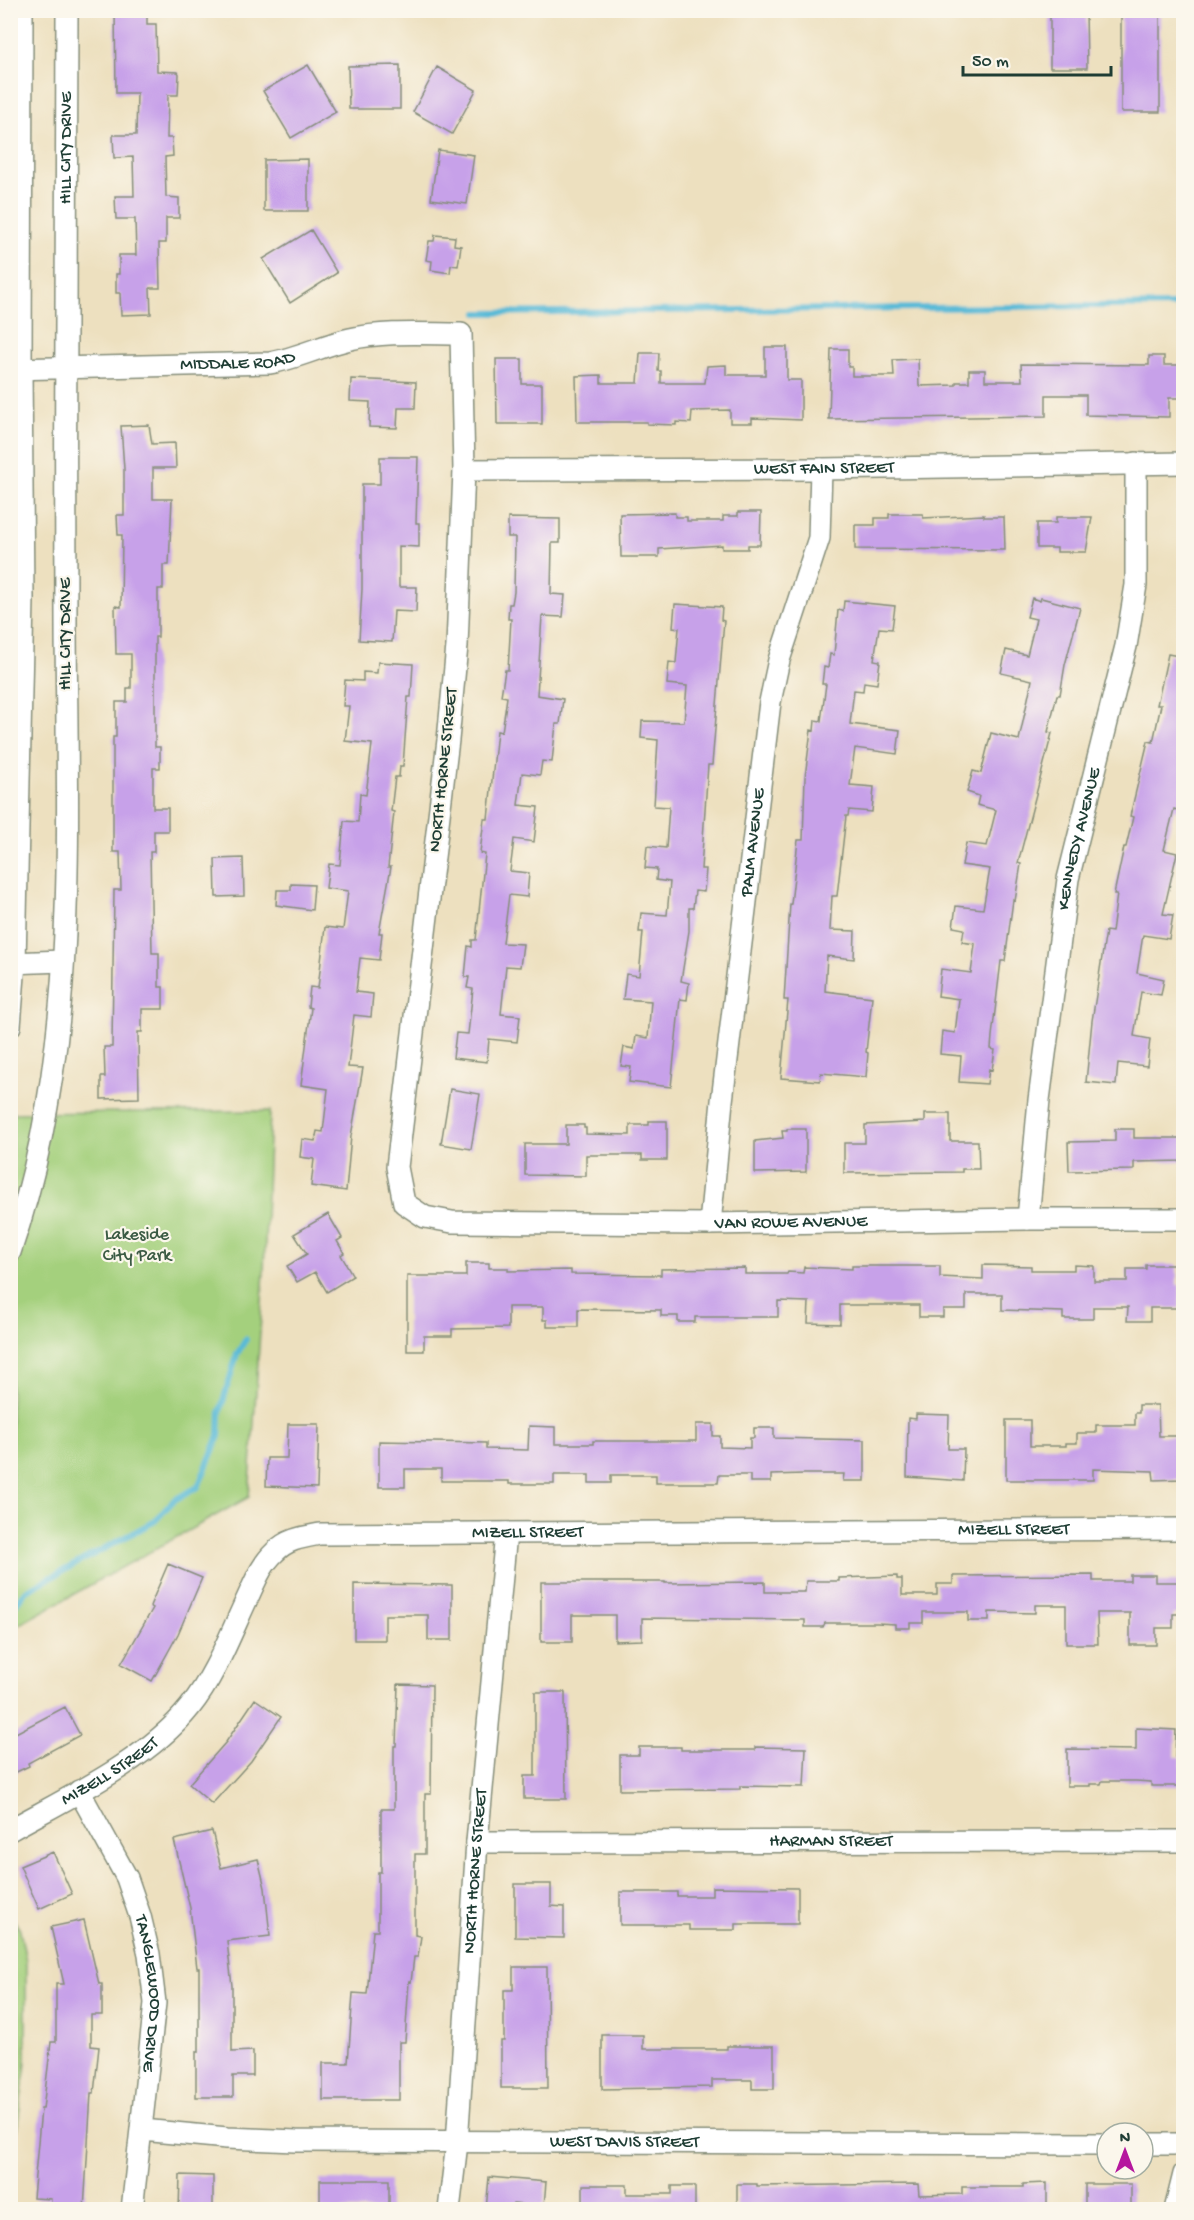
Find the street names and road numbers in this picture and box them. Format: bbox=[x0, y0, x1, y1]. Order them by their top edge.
street label: HILL CITY DRIVE bbox=[56, 91, 77, 204]
street label: MIDDALE ROAD bbox=[180, 347, 298, 376]
street label: WEST FAIN STREET bbox=[754, 457, 895, 480]
street label: HILL CITY DRIVE bbox=[56, 577, 77, 690]
street label: NORTH HORNE STREET bbox=[425, 686, 463, 853]
street label: KENNEDY AVENUE bbox=[1054, 765, 1106, 911]
street label: PALM AVENUE bbox=[736, 786, 770, 899]
street label: VAN ROWE AVENUE bbox=[713, 1211, 868, 1234]
street label: MIZELL STREET bbox=[958, 1519, 1070, 1541]
street label: MIZELL STREET bbox=[472, 1522, 584, 1544]
street label: MIZELL STREET bbox=[58, 1732, 164, 1810]
street label: NORTH HORNE STREET bbox=[459, 1787, 493, 1954]
street label: HARMAN STREET bbox=[769, 1831, 894, 1852]
street label: TANGLEWOOD DRIVE bbox=[129, 1912, 166, 2074]
street label: WEST DAVIS STREET bbox=[550, 2131, 700, 2153]

